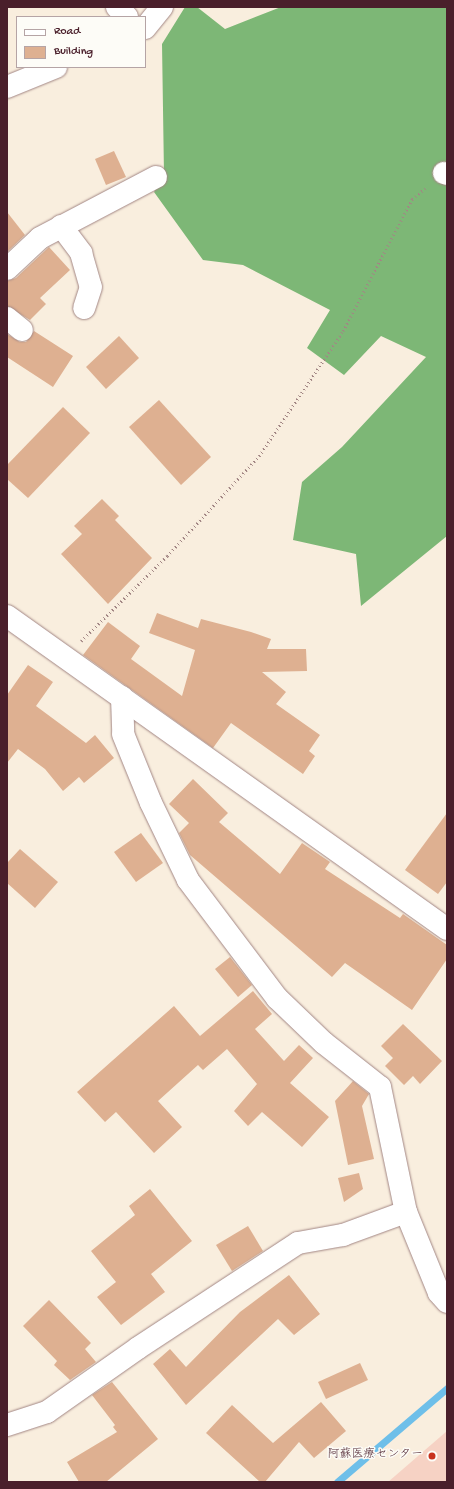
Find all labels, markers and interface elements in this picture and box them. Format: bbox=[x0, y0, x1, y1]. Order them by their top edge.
legend bbox=[16, 16, 146, 68]
text: Road bbox=[54, 25, 80, 39]
text: Building bbox=[54, 45, 93, 59]
place label: 阿蘇医療センター bbox=[327, 1449, 423, 1463]
marker: 阿蘇医療センター bbox=[426, 1450, 438, 1462]

